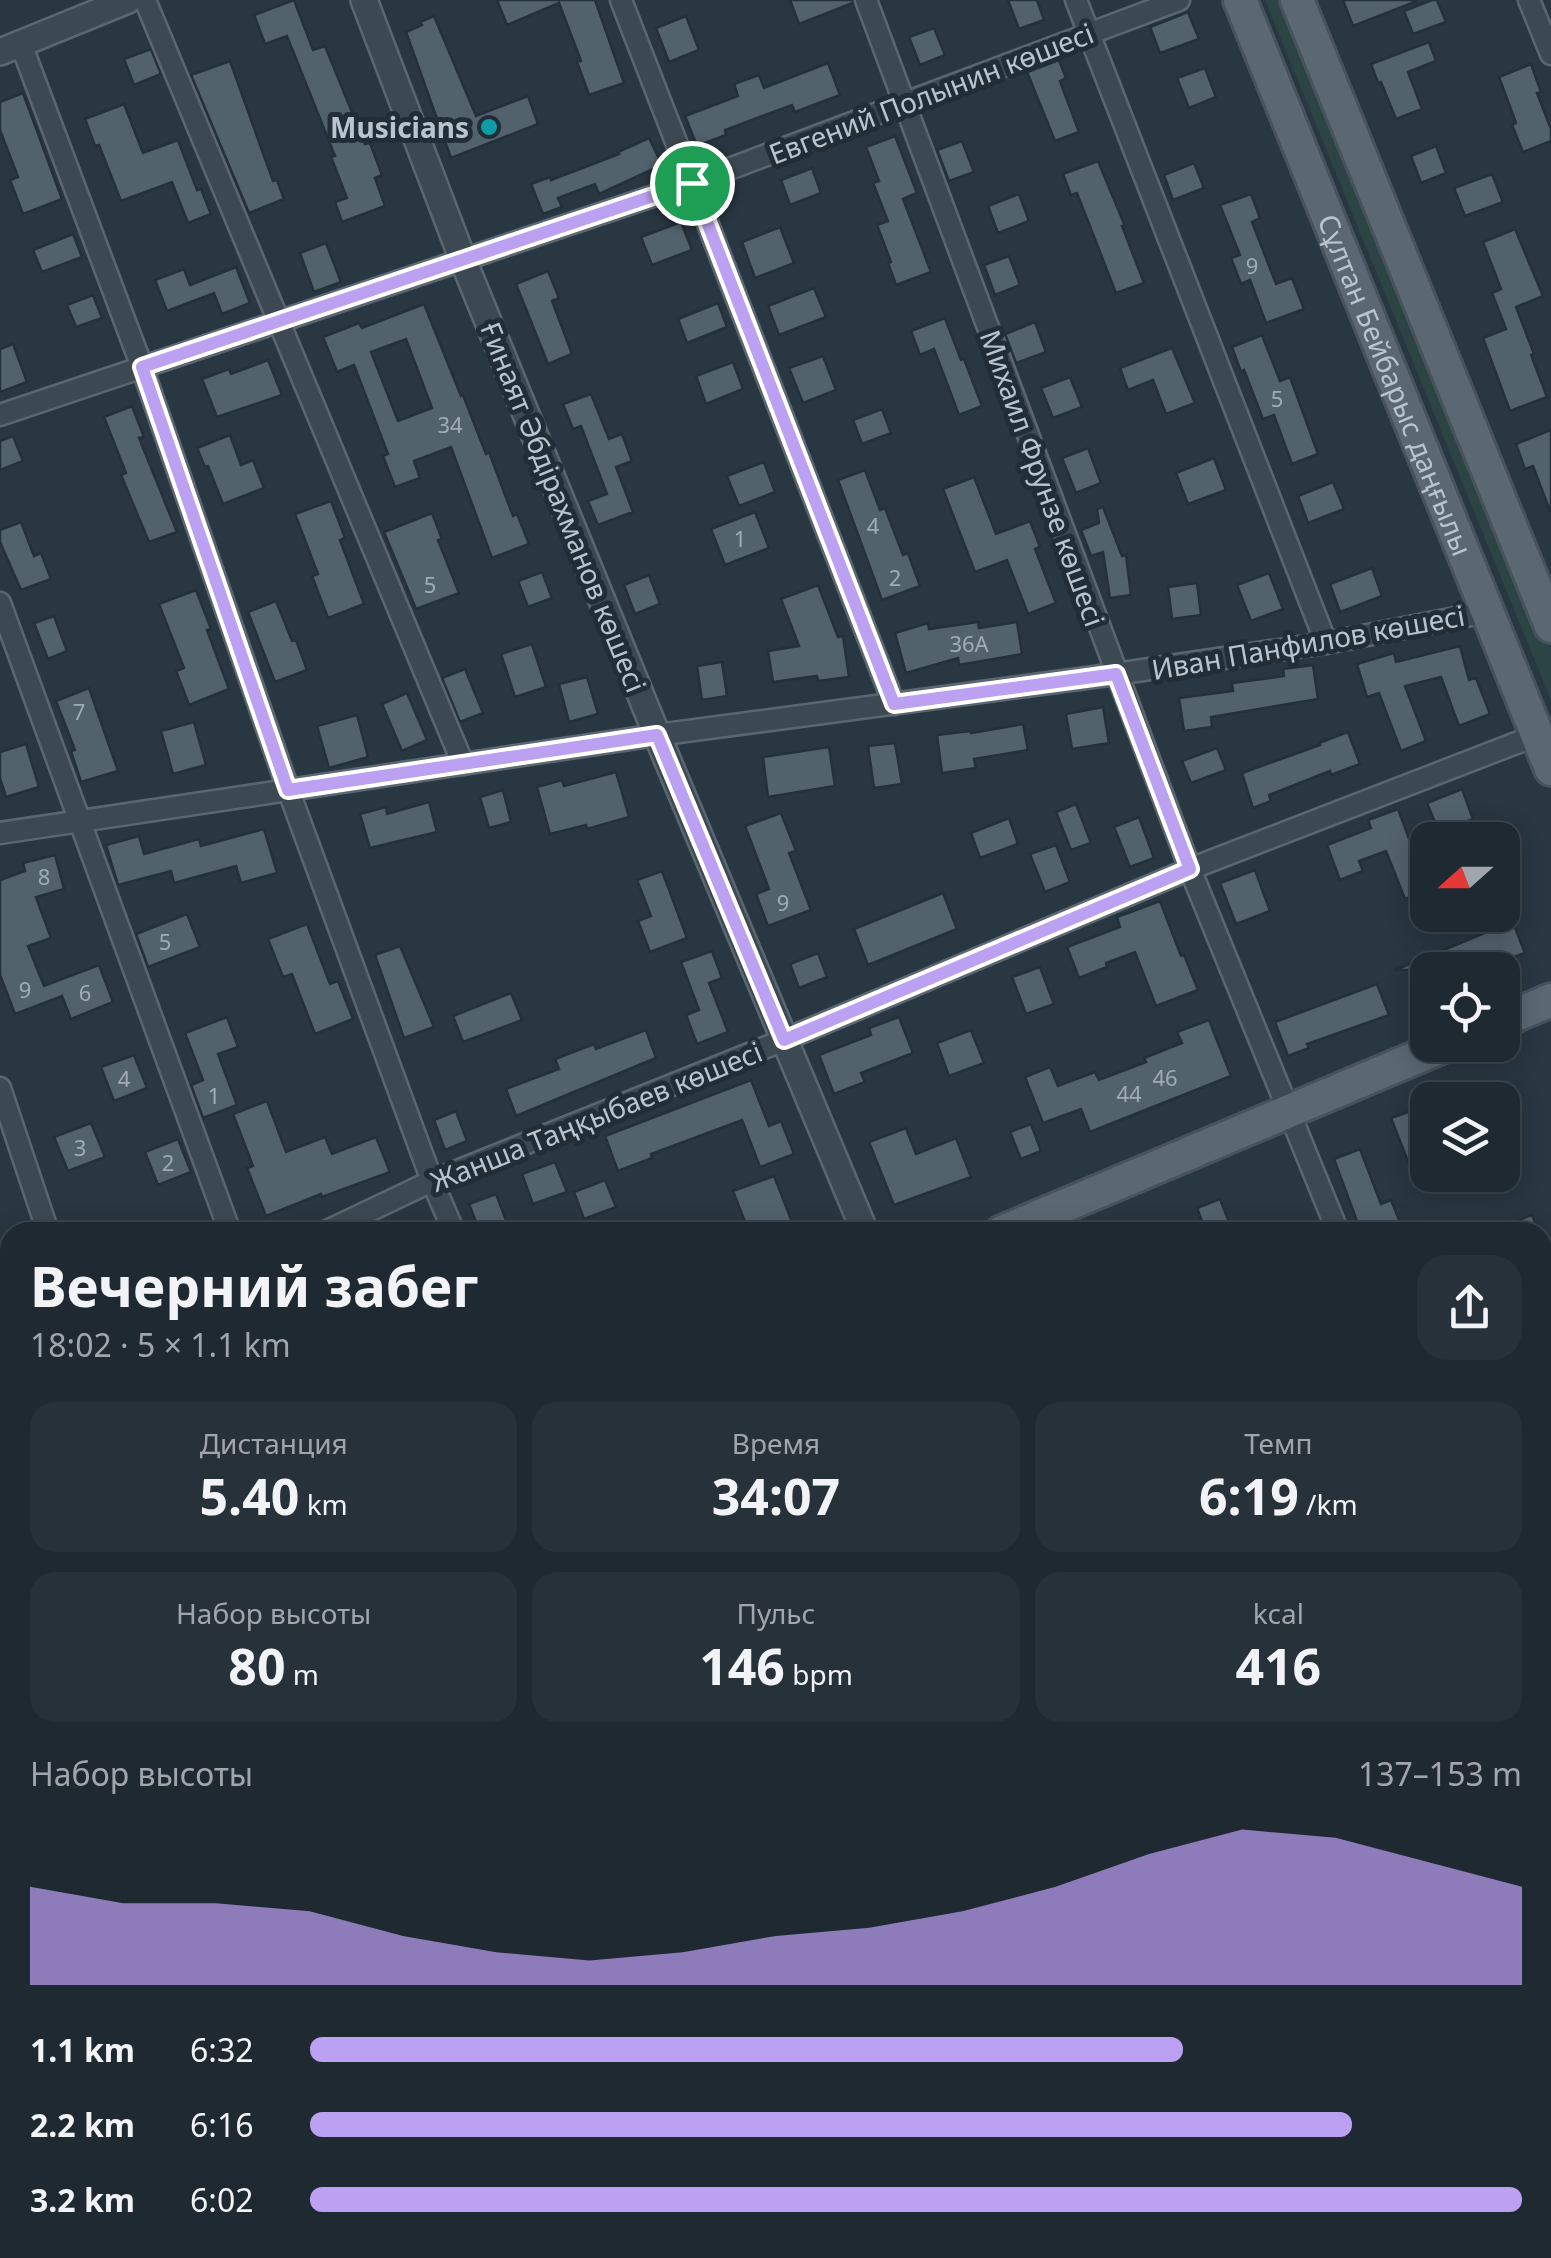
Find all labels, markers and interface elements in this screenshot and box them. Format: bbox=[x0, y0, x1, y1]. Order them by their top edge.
street label: Евгений Полынин көшесі bbox=[763, 14, 1099, 172]
place label: Musicians bbox=[330, 108, 469, 146]
marker: Musicians bbox=[478, 116, 500, 138]
pin bbox=[650, 141, 735, 226]
icon: arrive bbox=[665, 156, 720, 211]
street label: Сұлтан Бейбарыс даңғылы bbox=[1309, 208, 1482, 561]
house number: 9 bbox=[1246, 250, 1258, 280]
street label: Ғинаят Әбдірахманов көшесі bbox=[472, 316, 656, 698]
street label: Михаил Фрунзе көшесі bbox=[972, 325, 1114, 631]
house number: 5 bbox=[1271, 383, 1283, 413]
house number: 34 bbox=[437, 409, 463, 439]
house number: 4 bbox=[867, 510, 880, 540]
house number: 1 bbox=[734, 523, 746, 553]
house number: 2 bbox=[889, 562, 901, 592]
house number: 5 bbox=[424, 569, 436, 599]
street label: Иван Панфилов көшесі bbox=[1149, 596, 1467, 688]
house number: 36А bbox=[949, 628, 990, 658]
house number: 7 bbox=[73, 696, 85, 726]
north arrow bbox=[1410, 822, 1520, 932]
map controls bbox=[1410, 822, 1520, 1192]
house number: 8 bbox=[38, 861, 50, 891]
house number: 9 bbox=[777, 887, 789, 917]
house number: 5 bbox=[159, 926, 171, 956]
button: locate bbox=[1410, 952, 1520, 1062]
house number: 9 bbox=[19, 974, 31, 1004]
house number: 6 bbox=[79, 977, 91, 1007]
street label: Жанша Таңқыбаев көшесі bbox=[425, 1032, 767, 1200]
house number: 46 bbox=[1152, 1062, 1178, 1092]
house number: 4 bbox=[118, 1063, 131, 1093]
house number: 44 bbox=[1116, 1078, 1142, 1108]
house number: 1 bbox=[208, 1080, 220, 1110]
button: layers bbox=[1410, 1082, 1520, 1192]
house number: 3 bbox=[74, 1132, 86, 1162]
house number: 2 bbox=[162, 1147, 174, 1177]
text: Вечерний забег bbox=[30, 1248, 478, 1323]
button: share bbox=[1417, 1255, 1522, 1360]
text: 18:02 · 5 × 1.1 km bbox=[30, 1323, 291, 1366]
text: Дистанция bbox=[200, 1424, 348, 1462]
text: Время bbox=[732, 1424, 820, 1462]
text: Темп bbox=[1244, 1424, 1313, 1462]
text: 5.40 bbox=[200, 1462, 299, 1530]
text: 34:07 bbox=[712, 1462, 840, 1530]
text: 6:19 bbox=[1199, 1462, 1299, 1530]
text: km bbox=[299, 1485, 348, 1523]
text: /km bbox=[1299, 1485, 1358, 1523]
text: Набор высоты bbox=[176, 1594, 371, 1632]
text: Пульс bbox=[737, 1594, 815, 1632]
text: kcal bbox=[1253, 1594, 1304, 1632]
text: 80 bbox=[228, 1632, 286, 1700]
text: 146 bbox=[699, 1632, 785, 1700]
text: 416 bbox=[1235, 1632, 1321, 1700]
text: m bbox=[286, 1655, 319, 1693]
text: bpm bbox=[785, 1655, 853, 1693]
text: Набор высоты bbox=[30, 1752, 253, 1795]
text: 137–153 m bbox=[1358, 1752, 1522, 1795]
text: 1.1 km bbox=[30, 2028, 135, 2071]
text: 6:32 bbox=[190, 2028, 254, 2071]
text: 2.2 km bbox=[30, 2103, 135, 2146]
text: 6:16 bbox=[190, 2103, 254, 2146]
text: 3.2 km bbox=[30, 2178, 135, 2221]
text: 6:02 bbox=[190, 2178, 254, 2221]

